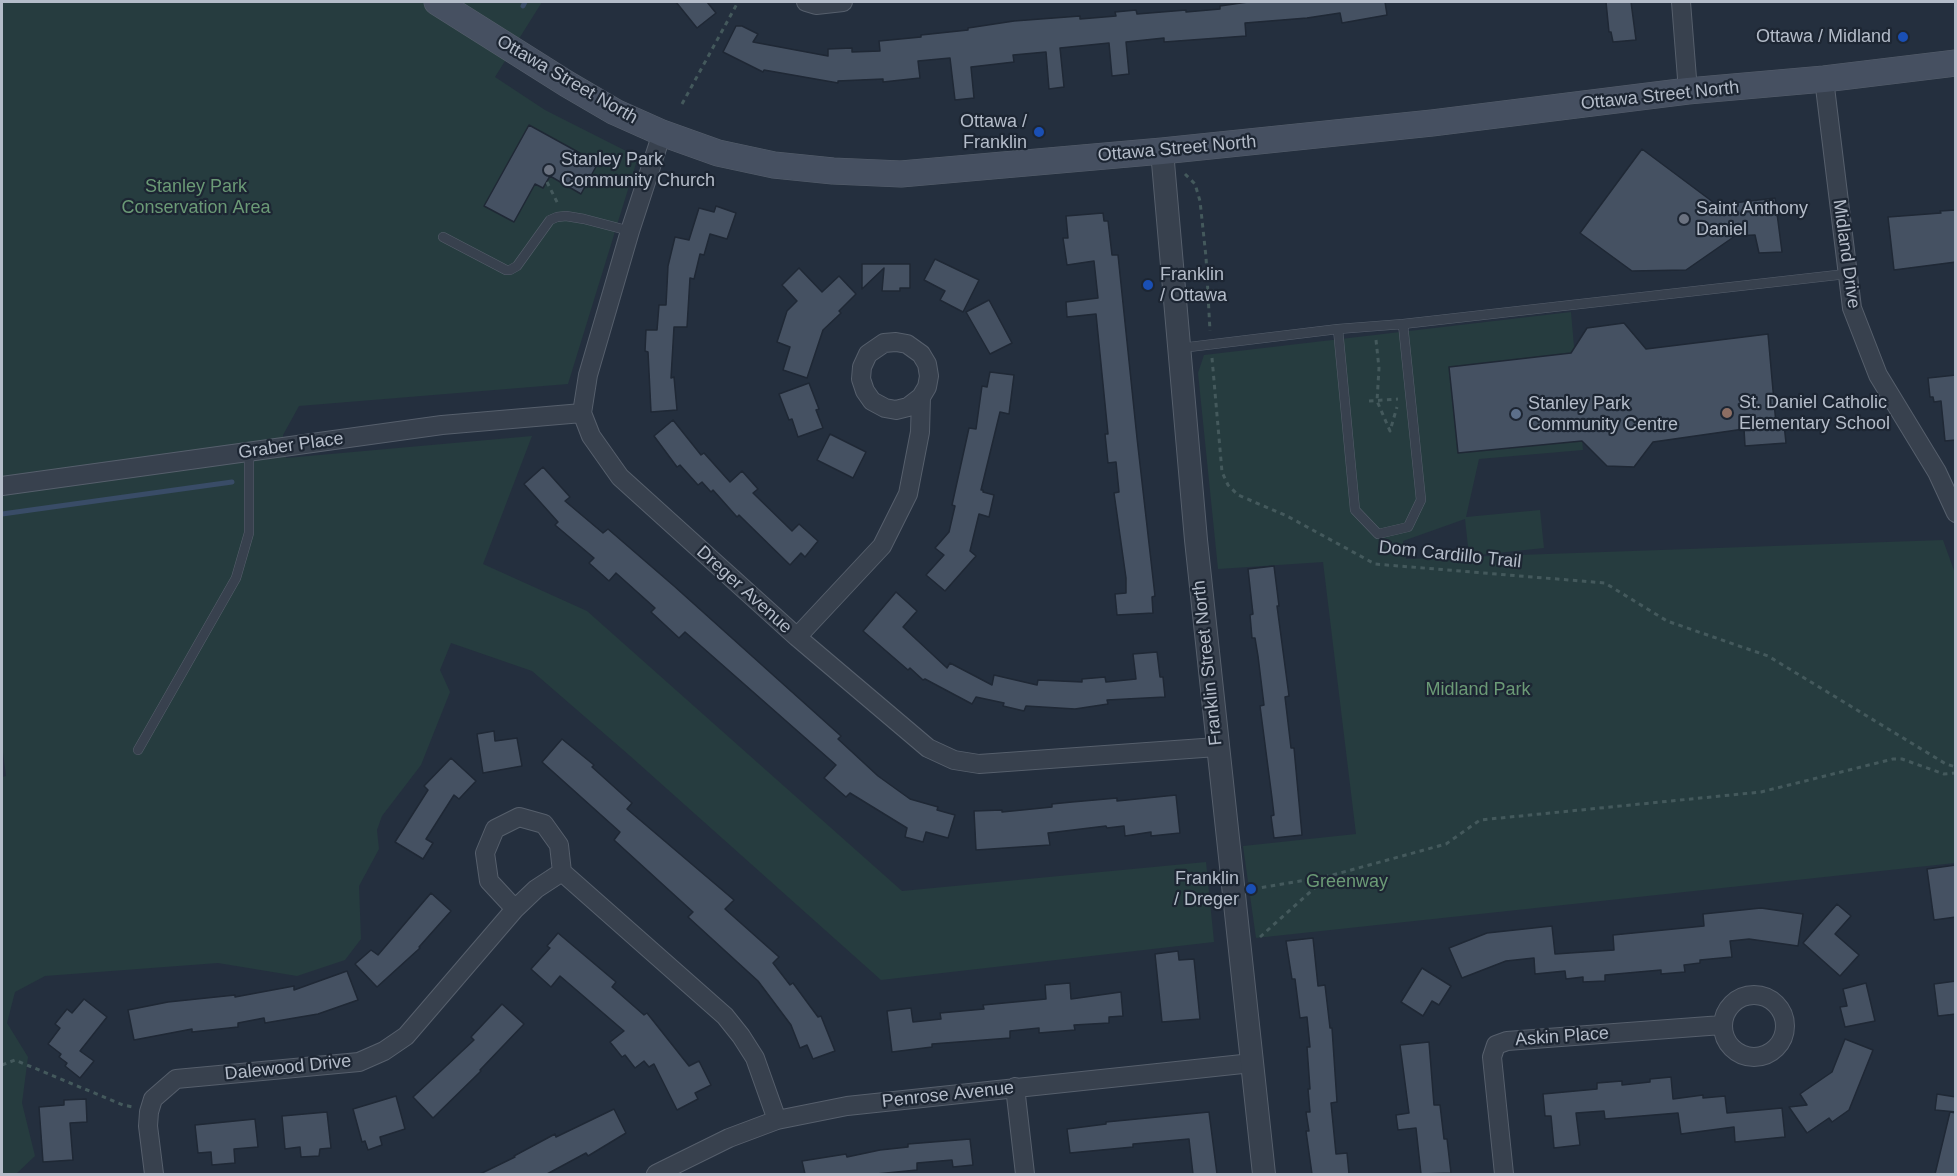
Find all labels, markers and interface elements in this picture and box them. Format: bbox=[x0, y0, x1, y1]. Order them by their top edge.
place label: Ottawa / Midland bbox=[1756, 26, 1891, 48]
marker: Ottawa / Midland bbox=[1896, 30, 1910, 44]
street label: Ottawa Street North bbox=[493, 31, 641, 129]
street label: Ottawa Street North bbox=[1580, 77, 1740, 115]
place label: Ottawa / Franklin bbox=[960, 111, 1027, 154]
marker: Ottawa / Franklin bbox=[1032, 125, 1046, 139]
street label: Ottawa Street North bbox=[1097, 131, 1257, 167]
place label: Stanley Park Community Church bbox=[561, 149, 715, 192]
marker: Stanley Park Community Church bbox=[542, 163, 556, 177]
park label: Stanley Park Conservation Area bbox=[121, 176, 271, 219]
place label: Saint Anthony Daniel bbox=[1696, 198, 1808, 240]
street label: Midland Drive bbox=[1828, 198, 1864, 310]
marker: Saint Anthony Daniel bbox=[1677, 212, 1691, 226]
place label: Franklin / Ottawa bbox=[1160, 264, 1227, 306]
marker: Franklin / Ottawa bbox=[1141, 278, 1155, 292]
place label: St. Daniel Catholic Elementary School bbox=[1739, 392, 1890, 434]
place label: Stanley Park Community Centre bbox=[1528, 393, 1678, 436]
marker: St. Daniel Catholic Elementary School bbox=[1720, 406, 1734, 420]
marker: Stanley Park Community Centre bbox=[1509, 407, 1523, 421]
street label: Graber Place bbox=[237, 428, 345, 464]
street label: Dom Cardillo Trail bbox=[1378, 537, 1522, 573]
street label: Dreger Avenue bbox=[692, 542, 796, 638]
street label: Franklin Street North bbox=[1189, 579, 1227, 747]
park label: Midland Park bbox=[1425, 679, 1531, 701]
place label: Franklin / Dreger bbox=[1174, 868, 1239, 910]
park label: Greenway bbox=[1306, 871, 1388, 893]
marker: Franklin / Dreger bbox=[1244, 882, 1258, 896]
street label: Askin Place bbox=[1514, 1023, 1610, 1051]
street label: Dalewood Drive bbox=[224, 1051, 352, 1085]
street label: Penrose Avenue bbox=[881, 1077, 1015, 1113]

